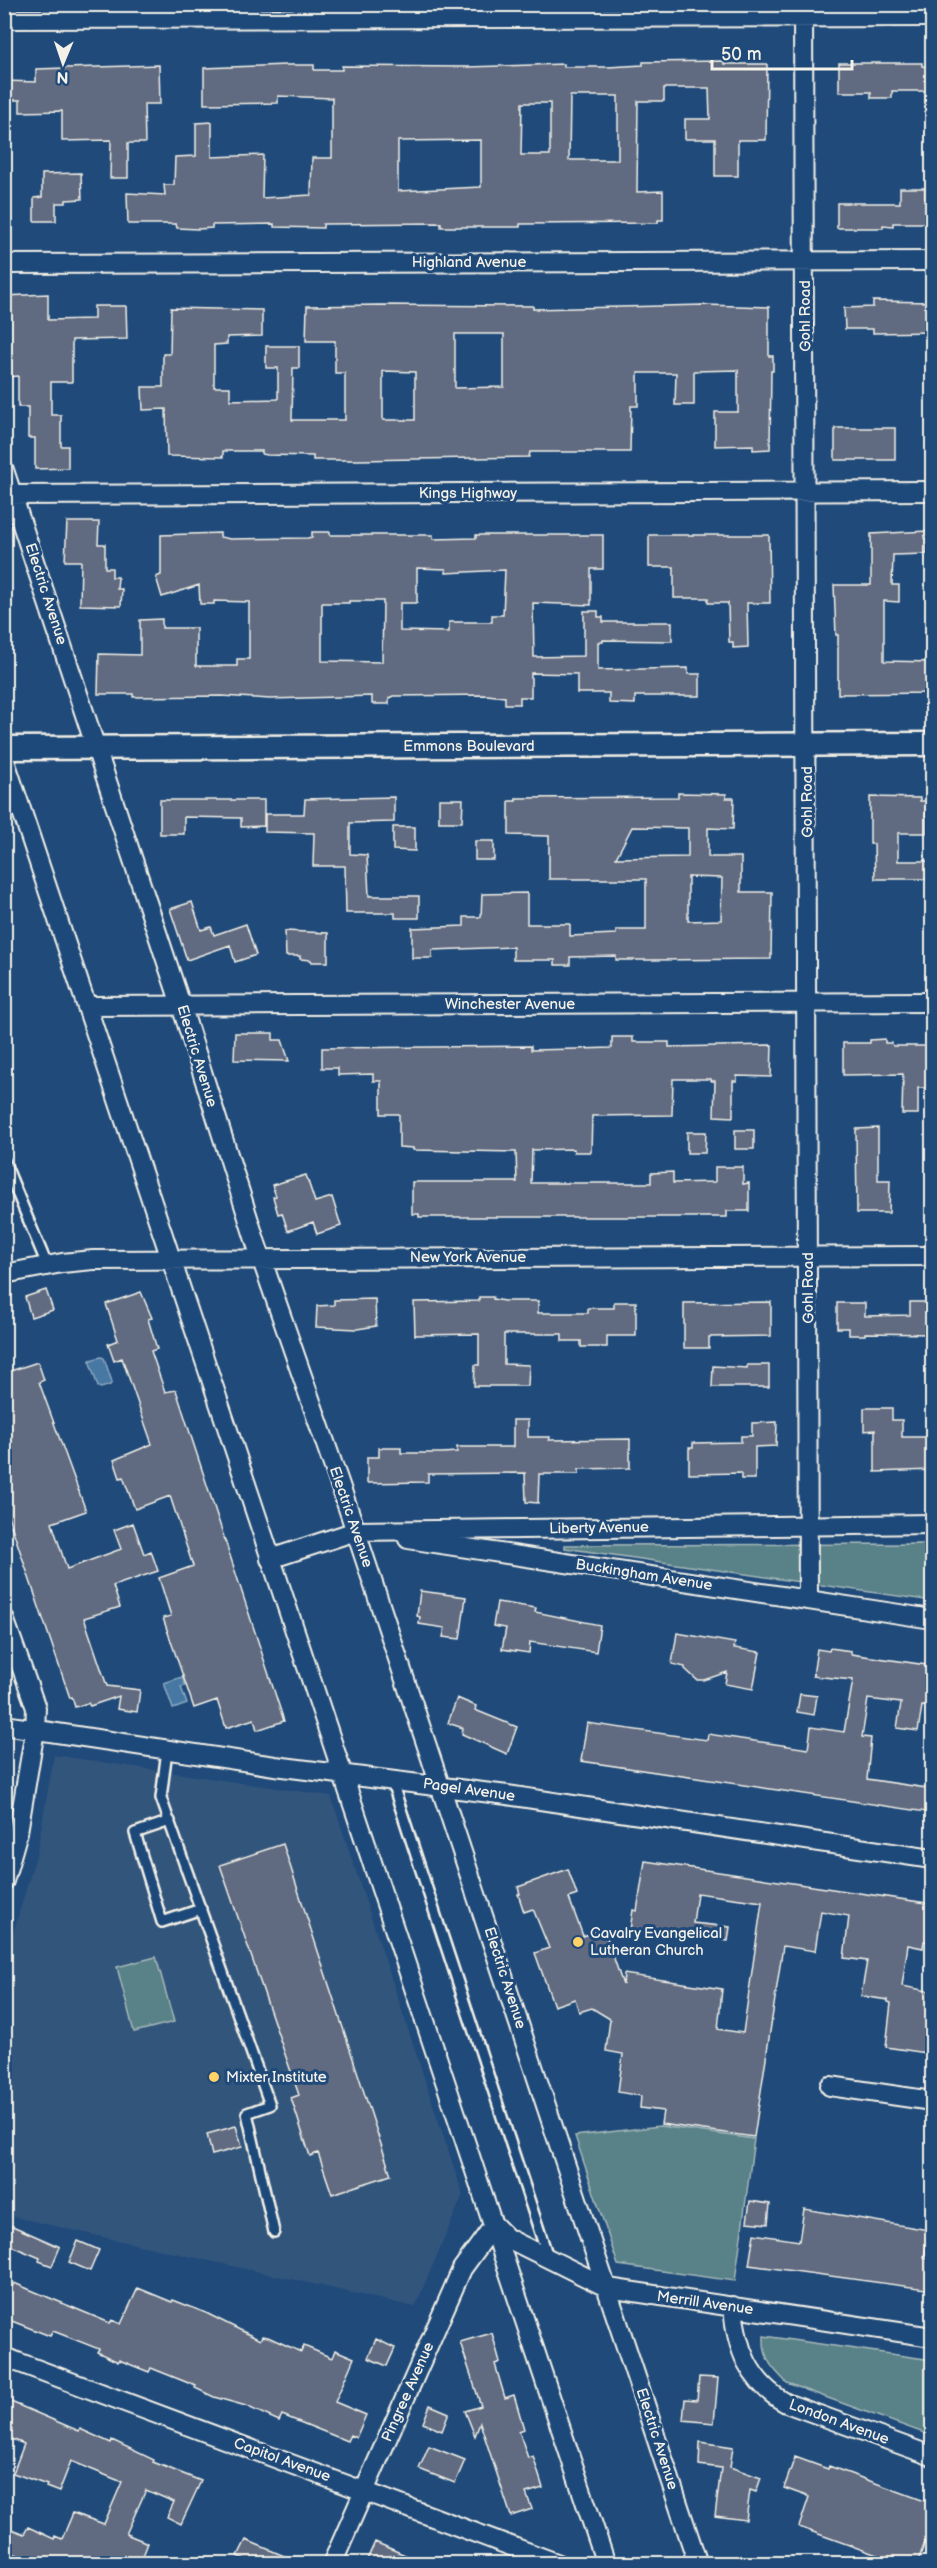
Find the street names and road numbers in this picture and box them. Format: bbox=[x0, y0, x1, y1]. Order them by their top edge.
street label: Highland Avenue bbox=[412, 253, 526, 272]
street label: Gohl Road bbox=[796, 280, 815, 352]
street label: Kings Highway bbox=[419, 484, 517, 503]
street label: Electric Avenue bbox=[21, 541, 71, 647]
street label: Emmons Boulevard bbox=[403, 737, 535, 756]
street label: Gohl Road bbox=[798, 766, 817, 838]
street label: Winchester Avenue bbox=[445, 995, 575, 1014]
street label: Electric Avenue bbox=[172, 1003, 222, 1110]
street label: New York Avenue bbox=[410, 1248, 526, 1267]
street label: Gohl Road bbox=[799, 1252, 818, 1324]
street label: Electric Avenue bbox=[325, 1464, 377, 1570]
street label: Liberty Avenue bbox=[549, 1518, 649, 1538]
street label: Buckingham Avenue bbox=[574, 1555, 714, 1595]
street label: Pagel Avenue bbox=[422, 1774, 516, 1806]
street label: Electric Avenue bbox=[480, 1925, 530, 2031]
street label: Merrill Avenue bbox=[656, 2287, 755, 2319]
street label: Pingree Avenue bbox=[377, 2339, 439, 2445]
street label: Electric Avenue bbox=[632, 2386, 682, 2492]
street label: London Avenue bbox=[786, 2395, 892, 2449]
street label: Capitol Avenue bbox=[231, 2434, 333, 2486]

